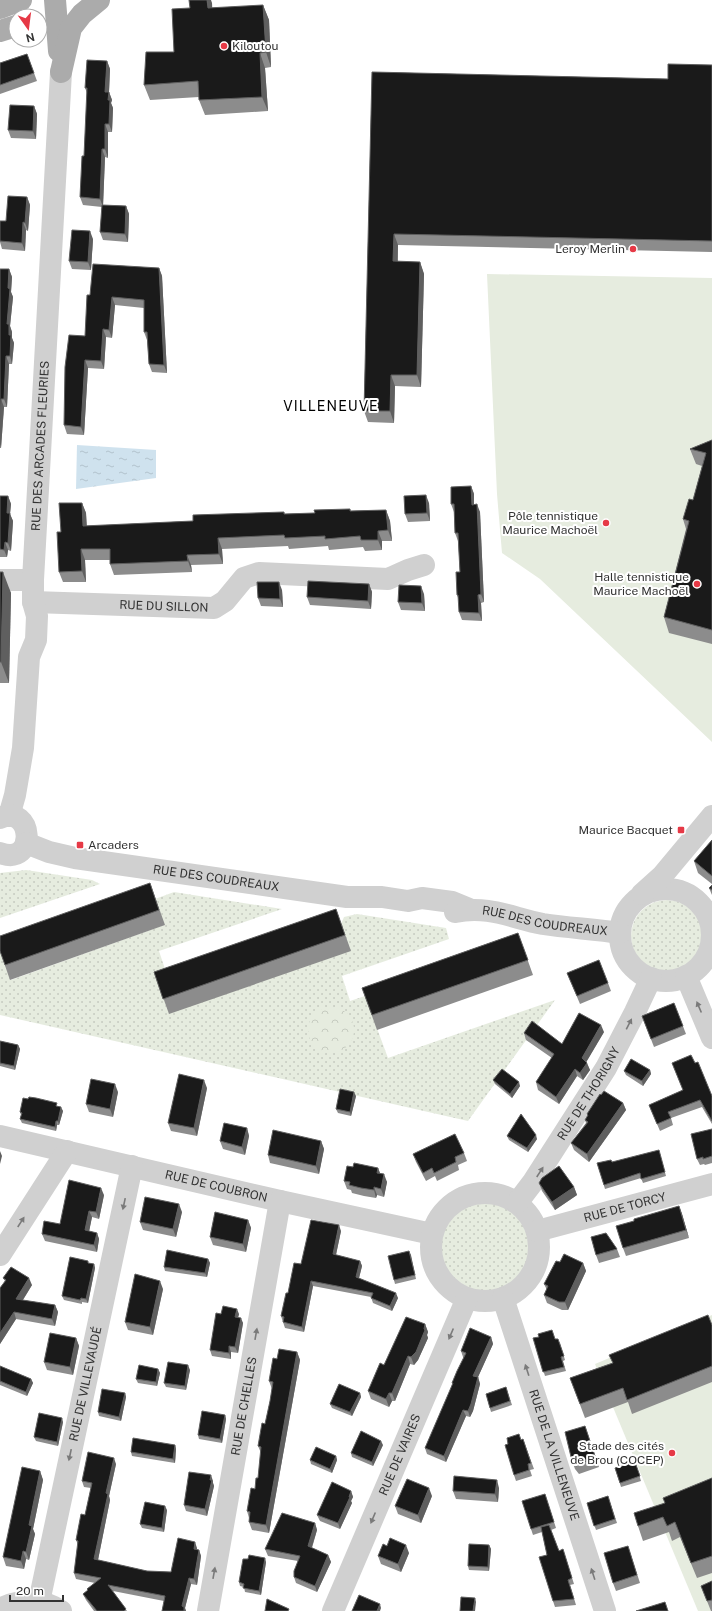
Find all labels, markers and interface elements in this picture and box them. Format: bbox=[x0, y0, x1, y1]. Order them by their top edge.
north arrow bbox=[8, 8, 48, 48]
text: N bbox=[25, 31, 36, 45]
place label: Kiloutou bbox=[232, 39, 279, 53]
marker: Kiloutou bbox=[219, 41, 229, 51]
place label: Leroy Merlin bbox=[555, 242, 625, 256]
marker: Leroy Merlin bbox=[628, 244, 638, 254]
street label: RUE DES ARCADES FLEURIES bbox=[29, 360, 52, 531]
district label: VILLENEUVE bbox=[283, 398, 379, 414]
place label: Pôle tennistique Maurice Machoël bbox=[502, 509, 598, 537]
marker: Pôle tennistique Maurice Machoël bbox=[601, 518, 611, 528]
place label: Halle tennistique Maurice Machoël bbox=[593, 570, 689, 598]
marker: Halle tennistique Maurice Machoël bbox=[692, 579, 702, 589]
street label: RUE DU SILLON bbox=[119, 598, 209, 615]
place label: Maurice Bacquet bbox=[578, 823, 673, 837]
marker: Maurice Bacquet bbox=[676, 825, 686, 835]
place label: Arcaders bbox=[88, 838, 139, 852]
marker: Arcaders bbox=[75, 840, 85, 850]
street label: RUE DES COUDREAUX bbox=[152, 862, 280, 894]
street label: RUE DES COUDREAUX bbox=[481, 903, 609, 938]
one-way arrow bbox=[696, 1002, 702, 1013]
one-way arrow bbox=[626, 1019, 632, 1030]
street label: RUE DE THORIGNY bbox=[555, 1044, 623, 1143]
one-way arrow bbox=[536, 1166, 544, 1177]
street label: RUE DE COUBRON bbox=[164, 1168, 269, 1205]
street label: RUE DE TORCY bbox=[582, 1189, 668, 1225]
one-way arrow bbox=[120, 1198, 126, 1210]
one-way arrow bbox=[17, 1217, 25, 1227]
street label: RUE DE VILLEVAUDÉ bbox=[66, 1325, 105, 1443]
one-way arrow bbox=[254, 1328, 260, 1340]
one-way arrow bbox=[448, 1328, 454, 1340]
street label: RUE DE CHELLES bbox=[228, 1356, 260, 1456]
one-way arrow bbox=[523, 1364, 529, 1376]
street label: RUE DE LA VILLENEUVE bbox=[526, 1388, 582, 1522]
street label: RUE DE VAIRES bbox=[376, 1412, 424, 1498]
place label: Stade des cités de Brou (COCEP) bbox=[570, 1439, 664, 1467]
marker: Stade des cités de Brou (COCEP) bbox=[667, 1448, 677, 1458]
one-way arrow bbox=[67, 1449, 73, 1461]
one-way arrow bbox=[370, 1513, 376, 1524]
one-way arrow bbox=[212, 1566, 218, 1579]
one-way arrow bbox=[589, 1568, 595, 1580]
scale bar bbox=[10, 1577, 63, 1603]
text: 20 m bbox=[16, 1584, 44, 1598]

